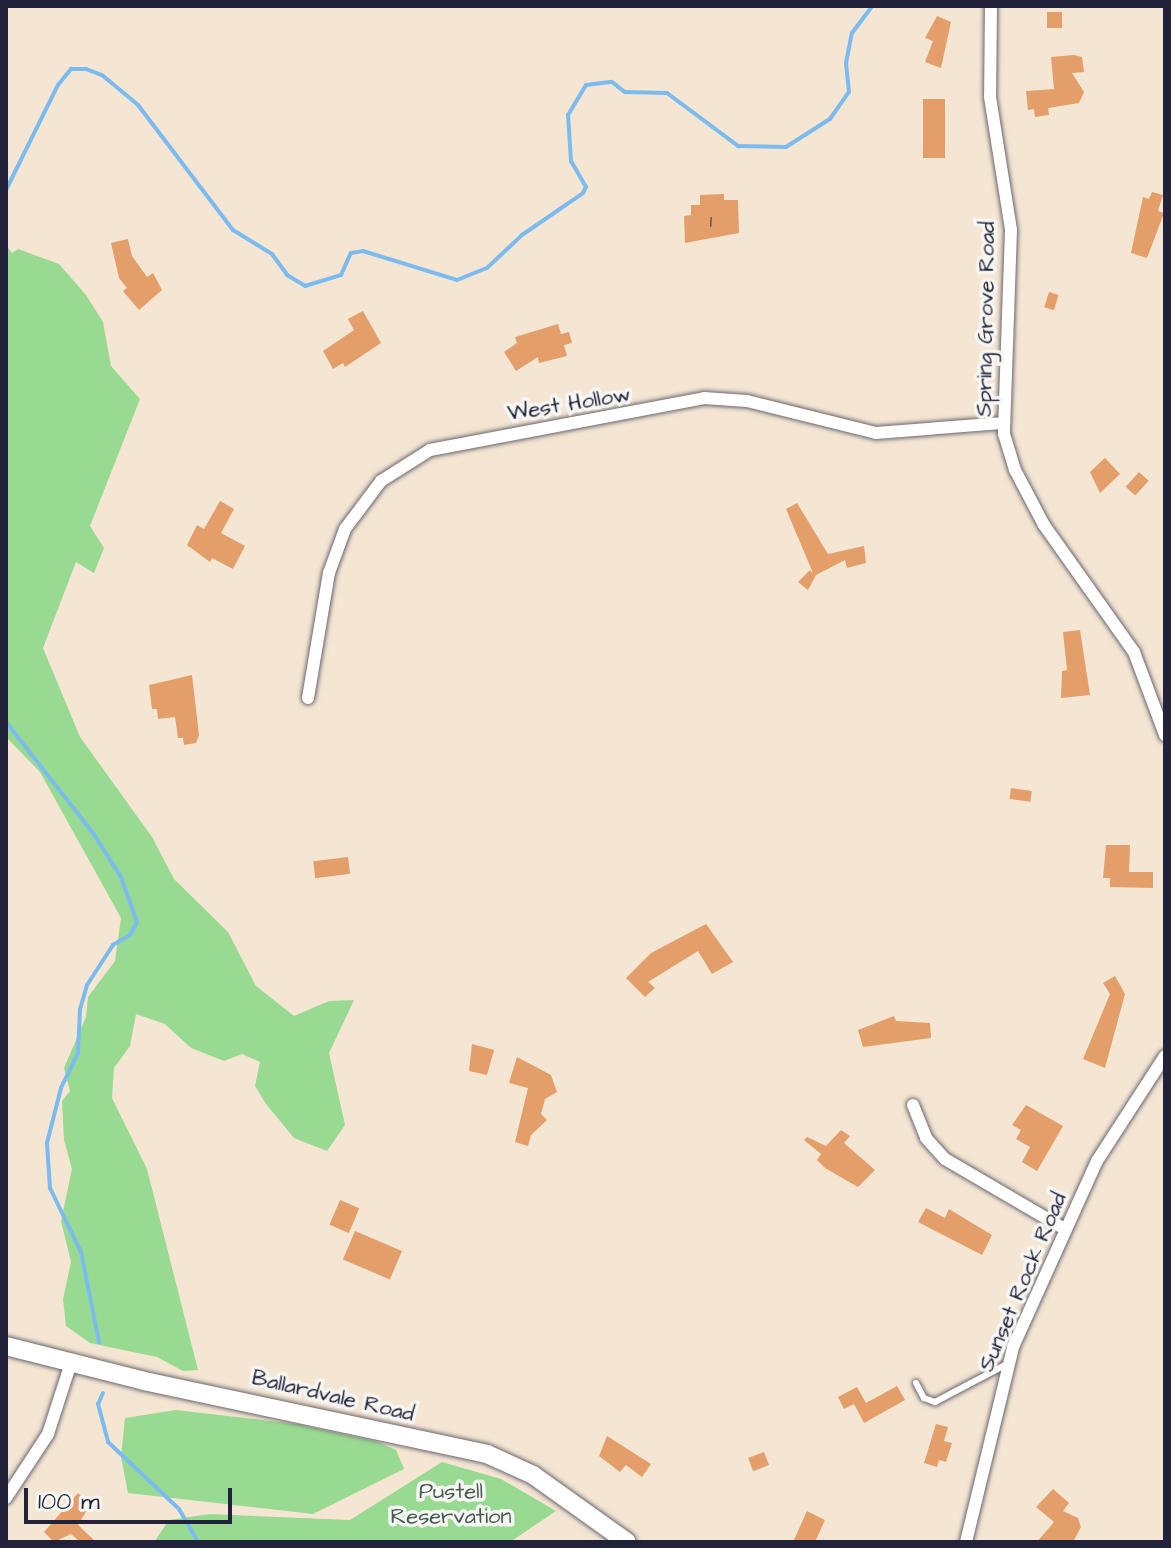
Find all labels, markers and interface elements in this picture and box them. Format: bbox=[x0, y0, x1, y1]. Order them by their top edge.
house number: 1 bbox=[710, 211, 712, 233]
street label: Spring Grove Road bbox=[971, 221, 1001, 417]
street label: West Hollow bbox=[506, 381, 632, 427]
street label: Sunset Rock Road bbox=[973, 1189, 1073, 1375]
street label: Ballardvale Road bbox=[249, 1365, 417, 1427]
scale bar bbox=[28, 1472, 236, 1522]
park label: Pustell Reservation bbox=[391, 1478, 511, 1530]
text: 100 m bbox=[38, 1485, 100, 1519]

